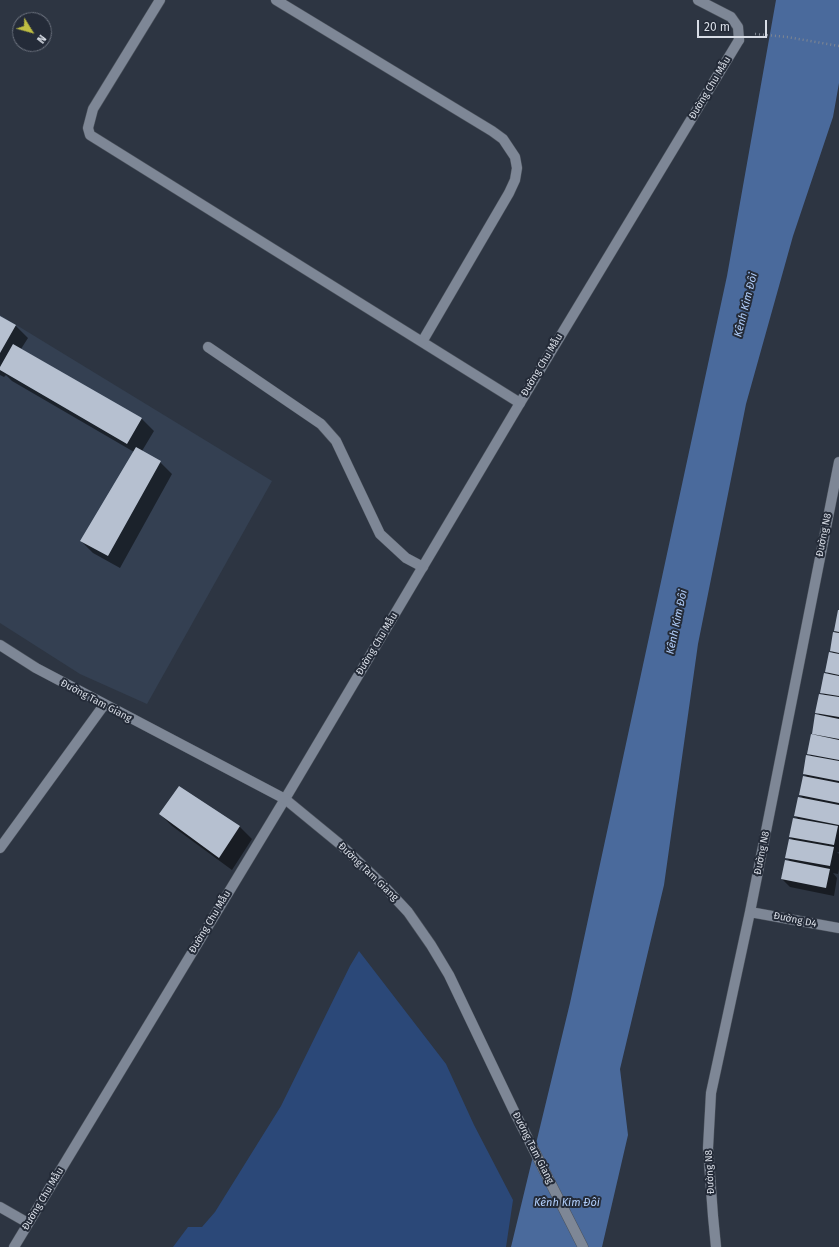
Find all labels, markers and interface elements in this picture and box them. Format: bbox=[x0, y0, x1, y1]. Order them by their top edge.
north arrow bbox=[12, 12, 52, 52]
scale bar bbox=[699, 12, 769, 38]
text: 20 m bbox=[704, 20, 730, 34]
text: N bbox=[34, 32, 49, 46]
street label: Đường Chu Mẫu bbox=[687, 55, 733, 121]
water label: Kênh Kim Đôi bbox=[732, 271, 760, 339]
street label: Đường Chu Mẫu bbox=[519, 332, 565, 398]
street label: Đường N8 bbox=[814, 512, 834, 558]
water label: Kênh Kim Đôi bbox=[664, 588, 690, 656]
street label: Đường Chu Mẫu bbox=[354, 611, 400, 677]
street label: Đường Tam Giang bbox=[58, 677, 134, 725]
street label: Đường N8 bbox=[752, 830, 772, 876]
street label: Đường Tam Giang bbox=[335, 840, 401, 904]
street label: Đường Chu Mẫu bbox=[187, 889, 233, 955]
street label: Đường D4 bbox=[772, 910, 818, 930]
street label: Đường Tam Giang bbox=[510, 1110, 556, 1186]
street label: Đường N8 bbox=[703, 1150, 717, 1194]
street label: Đường Chu Mẫu bbox=[20, 1166, 66, 1232]
water label: Kênh Kim Đôi bbox=[534, 1196, 600, 1210]

